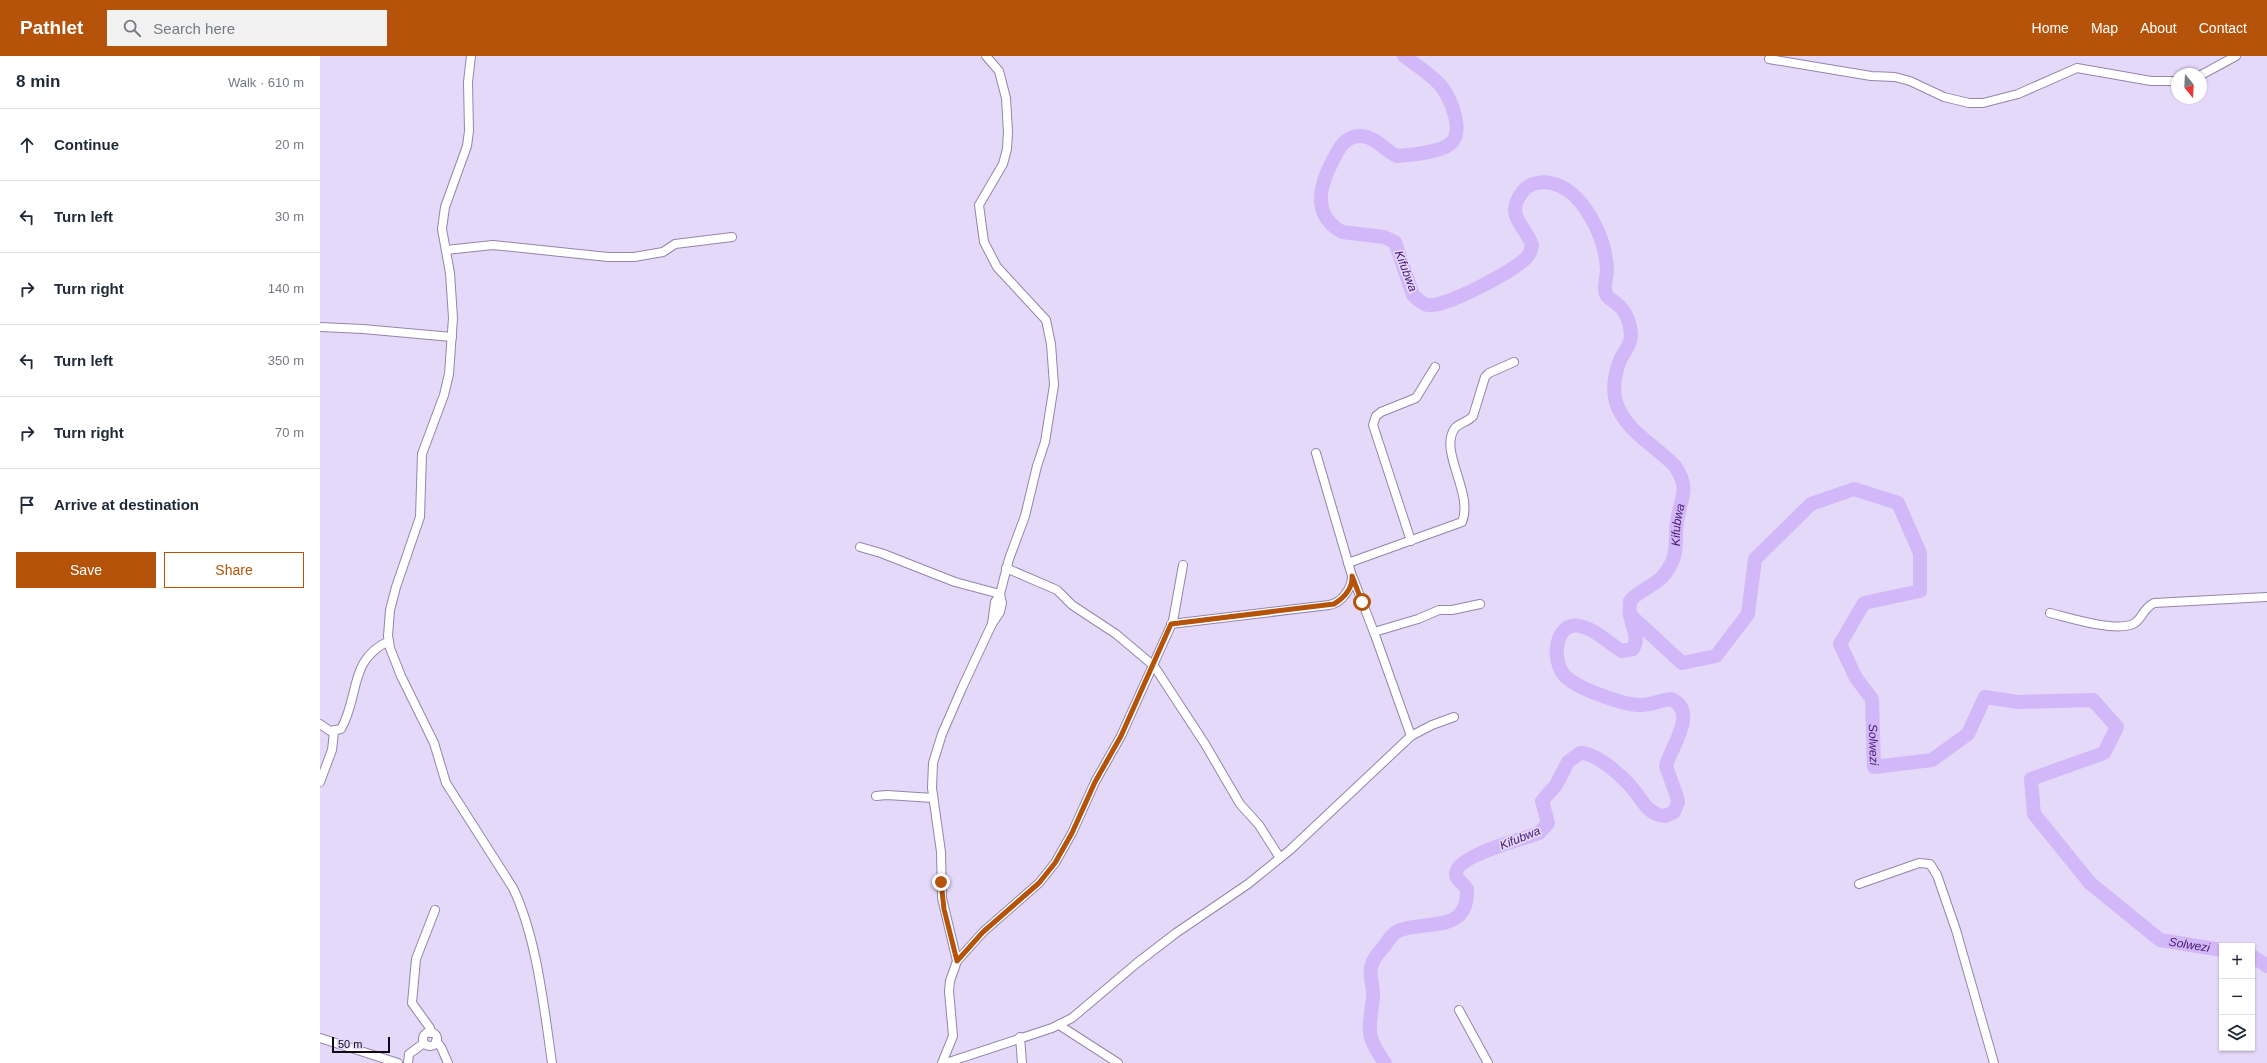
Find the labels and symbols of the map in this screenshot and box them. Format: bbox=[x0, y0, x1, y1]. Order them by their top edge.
north arrow bbox=[2171, 68, 2207, 104]
water label: Kifubwa bbox=[1392, 249, 1420, 294]
water label: Kifubwa bbox=[1669, 502, 1688, 546]
route start bbox=[1353, 593, 1371, 611]
water label: Solwezi bbox=[1866, 724, 1881, 766]
water label: Kifubwa bbox=[1498, 823, 1543, 852]
route end bbox=[932, 873, 950, 891]
water label: Solwezi bbox=[2168, 935, 2211, 955]
scale bar bbox=[332, 1035, 390, 1054]

